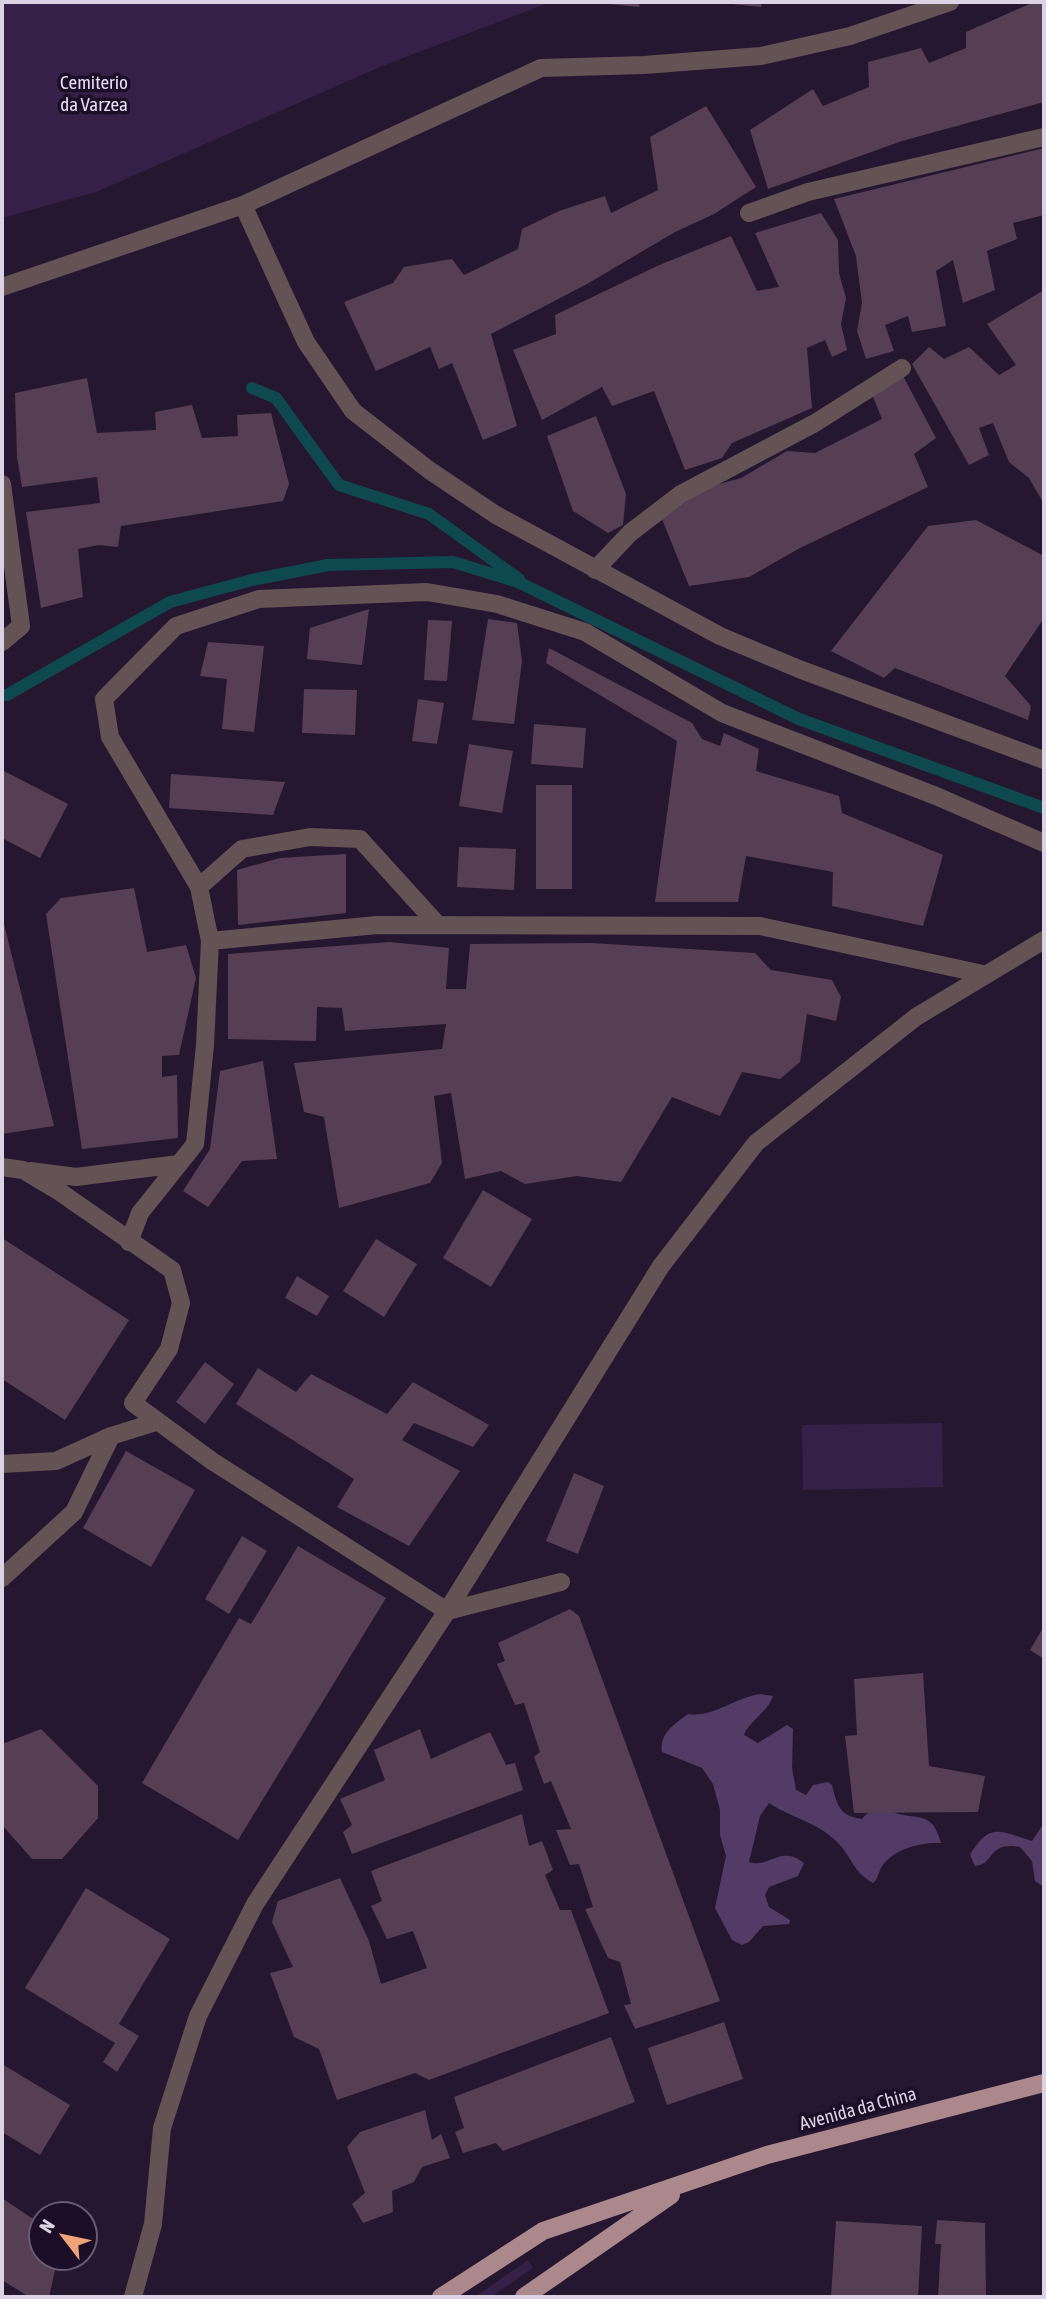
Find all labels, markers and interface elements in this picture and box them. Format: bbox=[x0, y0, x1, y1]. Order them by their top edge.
park label: Cemiterio da Varzea bbox=[60, 72, 128, 116]
street label: Avenida da China bbox=[797, 2082, 919, 2136]
north arrow bbox=[28, 2201, 98, 2271]
text: N bbox=[35, 2215, 59, 2237]

